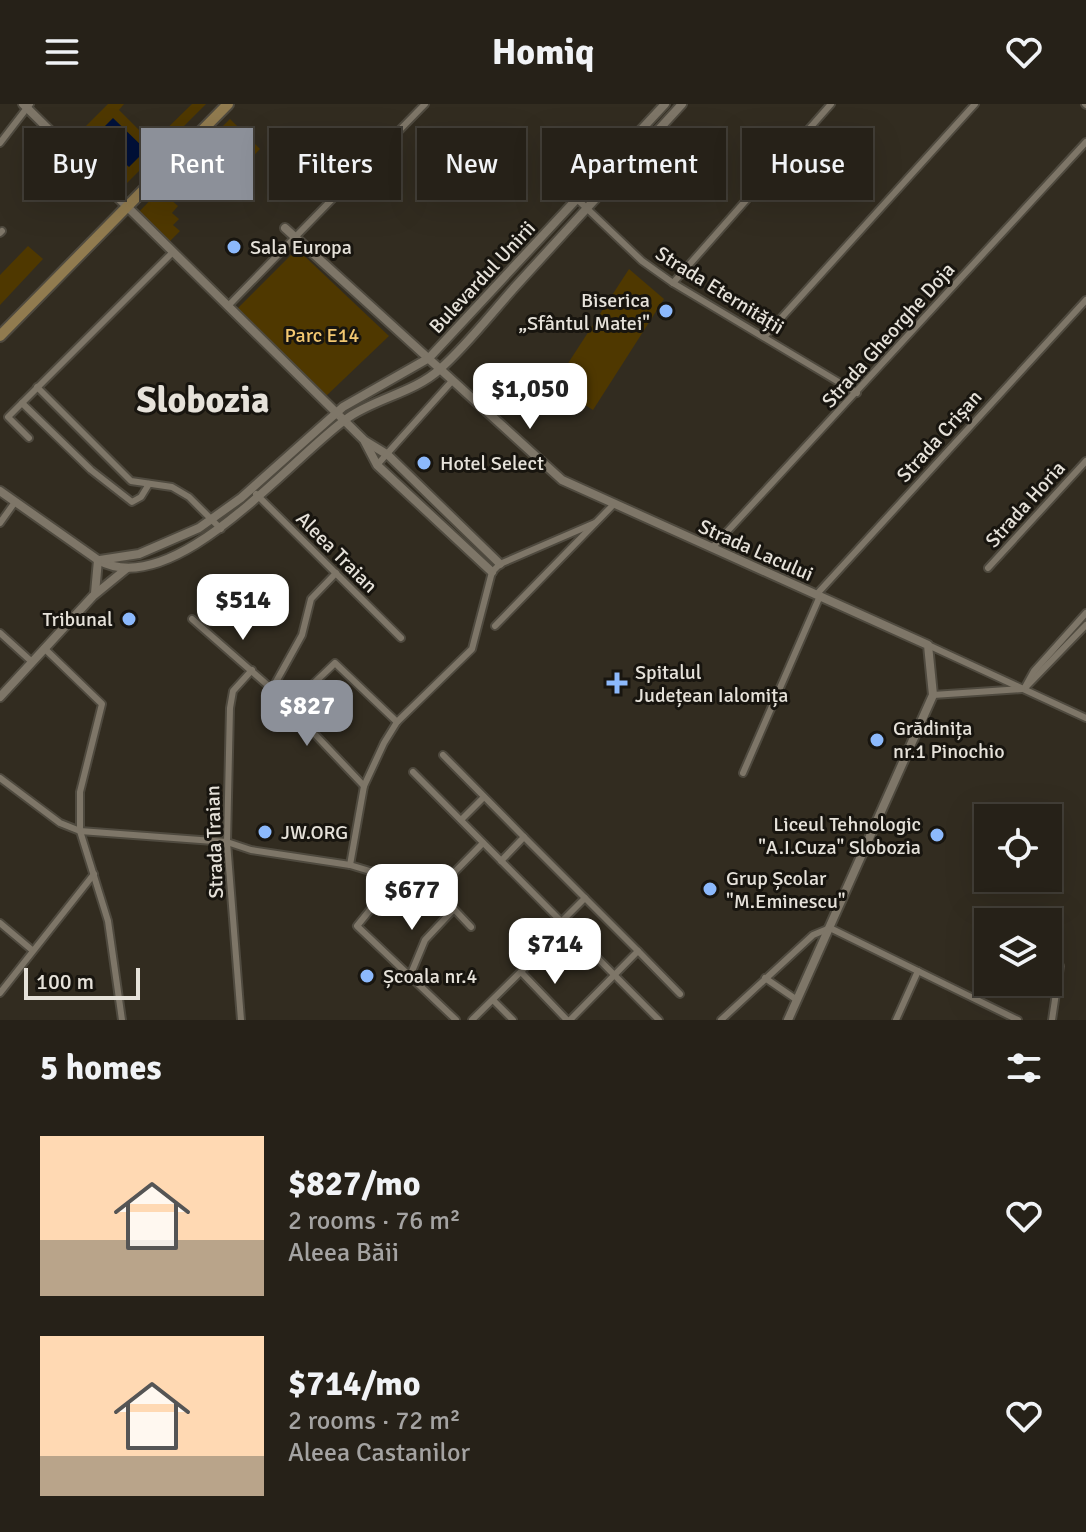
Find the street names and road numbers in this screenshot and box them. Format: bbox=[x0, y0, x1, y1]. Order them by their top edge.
street label: Bulevardul Unirii bbox=[424, 216, 541, 339]
street label: Strada Eternității bbox=[651, 241, 789, 340]
street label: Strada Gheorghe Doja bbox=[817, 258, 960, 413]
street label: Strada Crișan bbox=[891, 385, 987, 488]
street label: Strada Horia bbox=[980, 456, 1071, 553]
street label: Aleea Traian bbox=[291, 506, 383, 598]
street label: Strada Lacului bbox=[694, 514, 817, 587]
street label: Strada Traian bbox=[200, 785, 229, 899]

